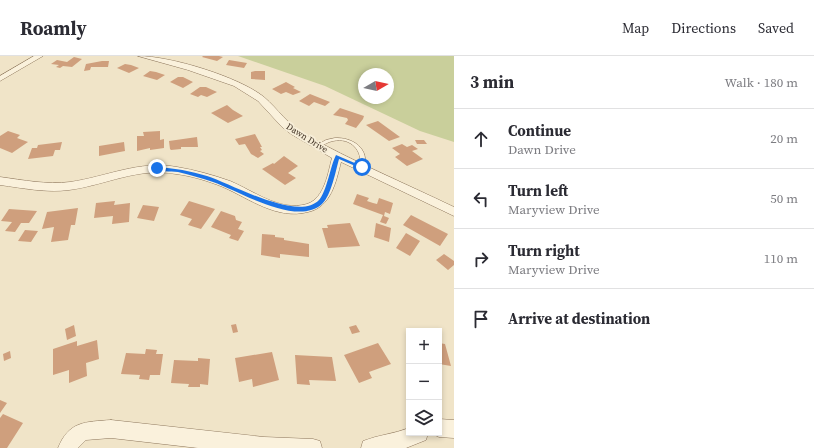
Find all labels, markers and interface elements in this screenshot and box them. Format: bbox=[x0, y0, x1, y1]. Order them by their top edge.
text: Roamly bbox=[20, 15, 87, 41]
text: Map bbox=[622, 18, 649, 38]
text: Directions bbox=[671, 18, 736, 38]
text: Saved bbox=[758, 18, 794, 38]
north arrow bbox=[358, 68, 394, 104]
text: 3 min bbox=[470, 70, 514, 94]
text: Walk · 180 m bbox=[725, 74, 798, 91]
street label: Dawn Drive bbox=[284, 120, 330, 156]
text: Continue bbox=[508, 120, 571, 141]
icon: ahead bbox=[470, 128, 492, 150]
text: 20 m bbox=[770, 130, 798, 147]
text: Dawn Drive bbox=[508, 141, 576, 158]
route start bbox=[353, 158, 371, 176]
route end bbox=[148, 159, 166, 177]
text: Turn left bbox=[508, 180, 568, 201]
icon: left bbox=[470, 188, 492, 210]
text: 50 m bbox=[770, 190, 798, 207]
text: Maryview Drive bbox=[508, 201, 600, 218]
text: Turn right bbox=[508, 240, 580, 261]
icon: right bbox=[470, 248, 492, 270]
text: 110 m bbox=[764, 250, 798, 267]
text: Maryview Drive bbox=[508, 261, 600, 278]
icon: arrive bbox=[470, 308, 492, 330]
text: Arrive at destination bbox=[508, 308, 650, 329]
map controls bbox=[406, 328, 442, 436]
button: + bbox=[406, 328, 442, 364]
button: − bbox=[406, 364, 442, 400]
button: layers bbox=[406, 400, 442, 436]

